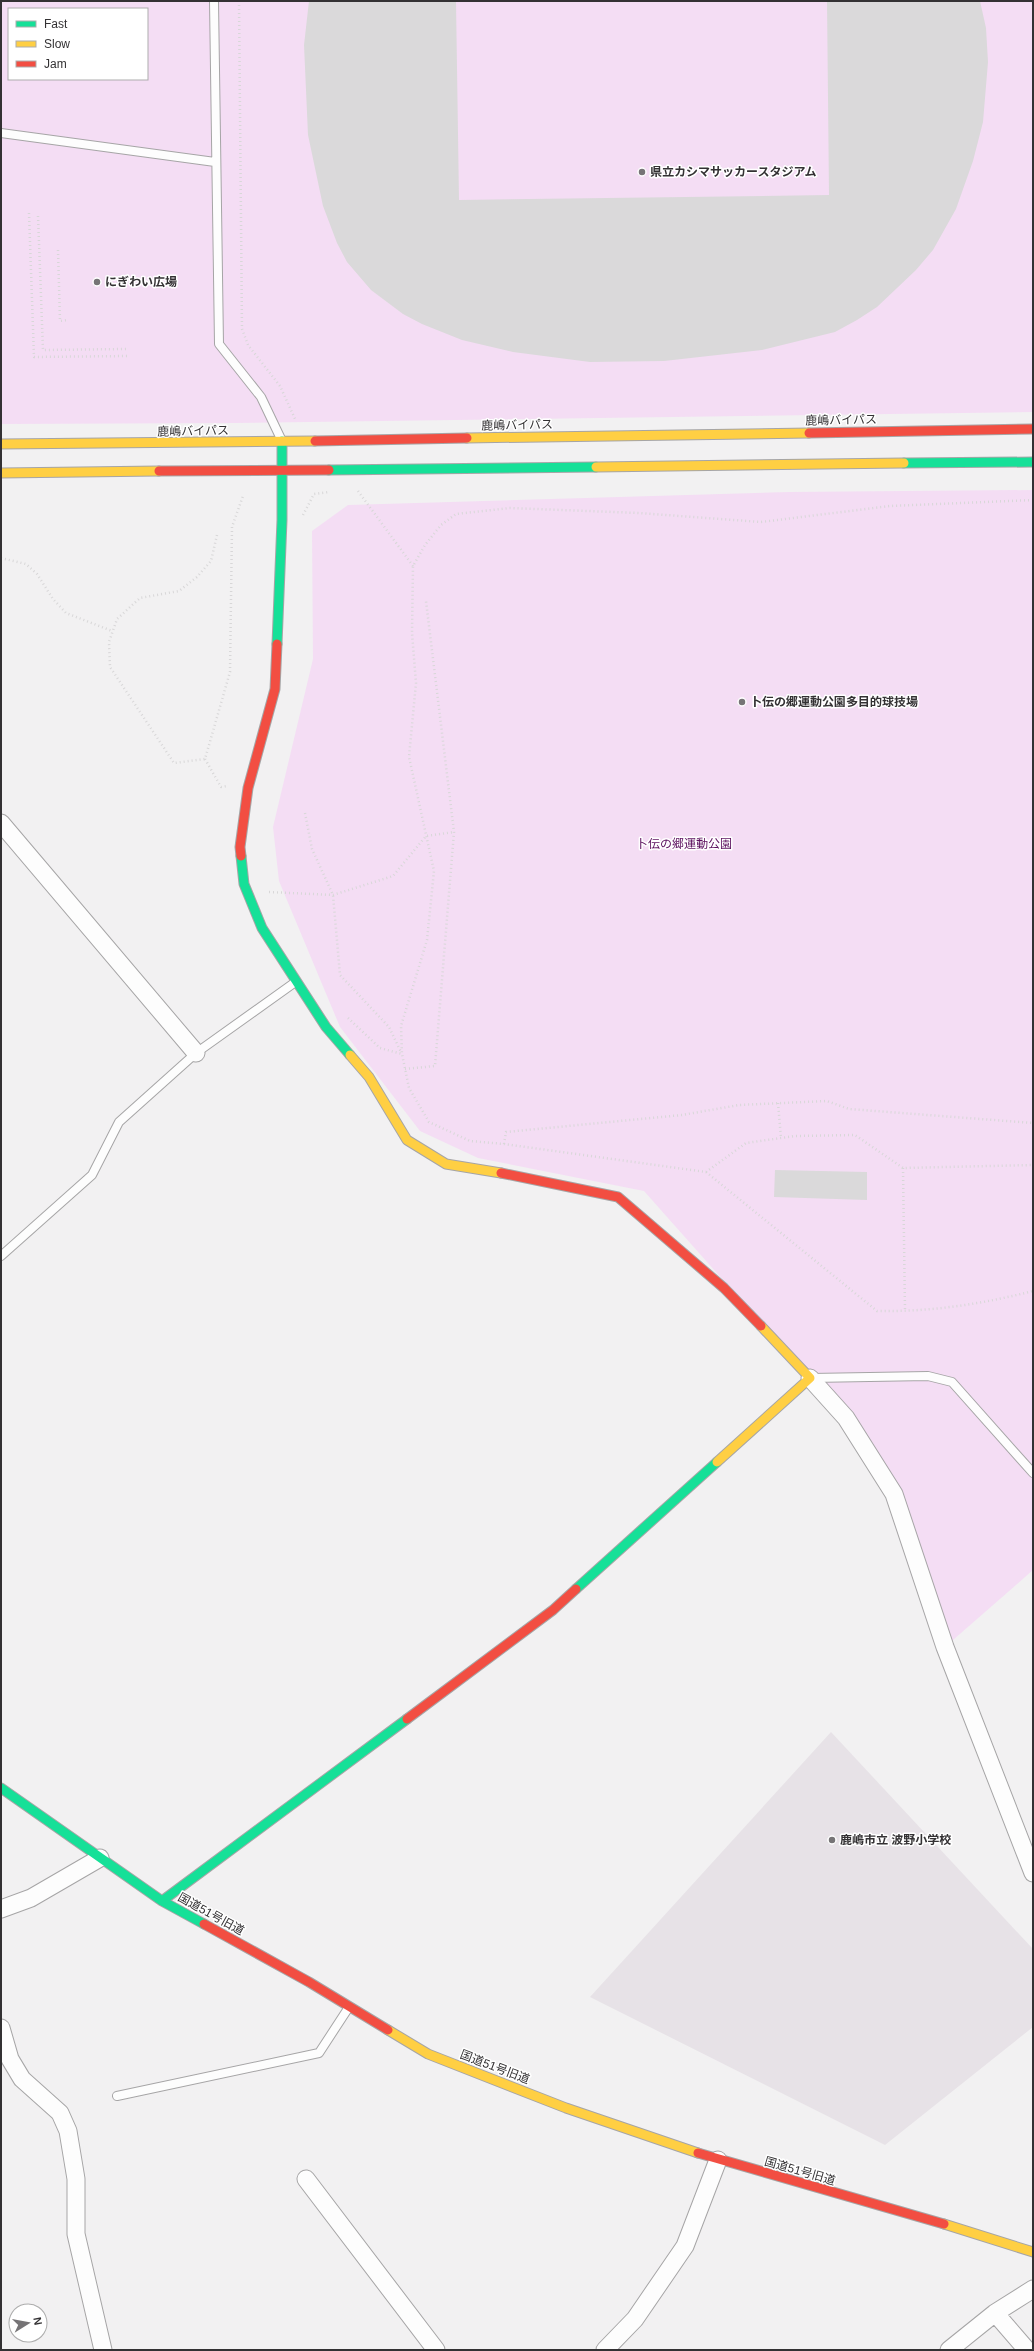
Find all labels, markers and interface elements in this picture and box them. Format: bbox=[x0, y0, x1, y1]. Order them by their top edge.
legend bbox=[8, 8, 148, 80]
text: Fast bbox=[44, 17, 68, 31]
text: Slow bbox=[44, 37, 70, 51]
text: Jam bbox=[44, 57, 67, 71]
place label: 県立カシマサッカースタジアム bbox=[650, 165, 817, 179]
marker: 県立カシマサッカースタジアム bbox=[637, 167, 647, 177]
place label: にぎわい広場 bbox=[105, 275, 177, 289]
marker: にぎわい広場 bbox=[92, 277, 102, 287]
street label: 鹿嶋バイパス bbox=[805, 412, 877, 428]
street label: 鹿嶋バイパス bbox=[481, 417, 553, 433]
street label: 鹿嶋バイパス bbox=[157, 423, 229, 439]
place label: 卜伝の郷運動公園多目的球技場 bbox=[750, 695, 918, 709]
marker: 卜伝の郷運動公園多目的球技場 bbox=[737, 697, 747, 707]
park label: 卜伝の郷運動公園 bbox=[636, 837, 732, 851]
place label: 鹿嶋市立 波野小学校 bbox=[840, 1833, 951, 1847]
marker: 鹿嶋市立 波野小学校 bbox=[827, 1835, 837, 1845]
street label: 国道51号旧道 bbox=[176, 1890, 246, 1938]
street label: 国道51号旧道 bbox=[458, 2047, 532, 2087]
street label: 国道51号旧道 bbox=[763, 2154, 837, 2188]
north arrow bbox=[8, 2303, 48, 2343]
text: N bbox=[31, 2316, 44, 2326]

